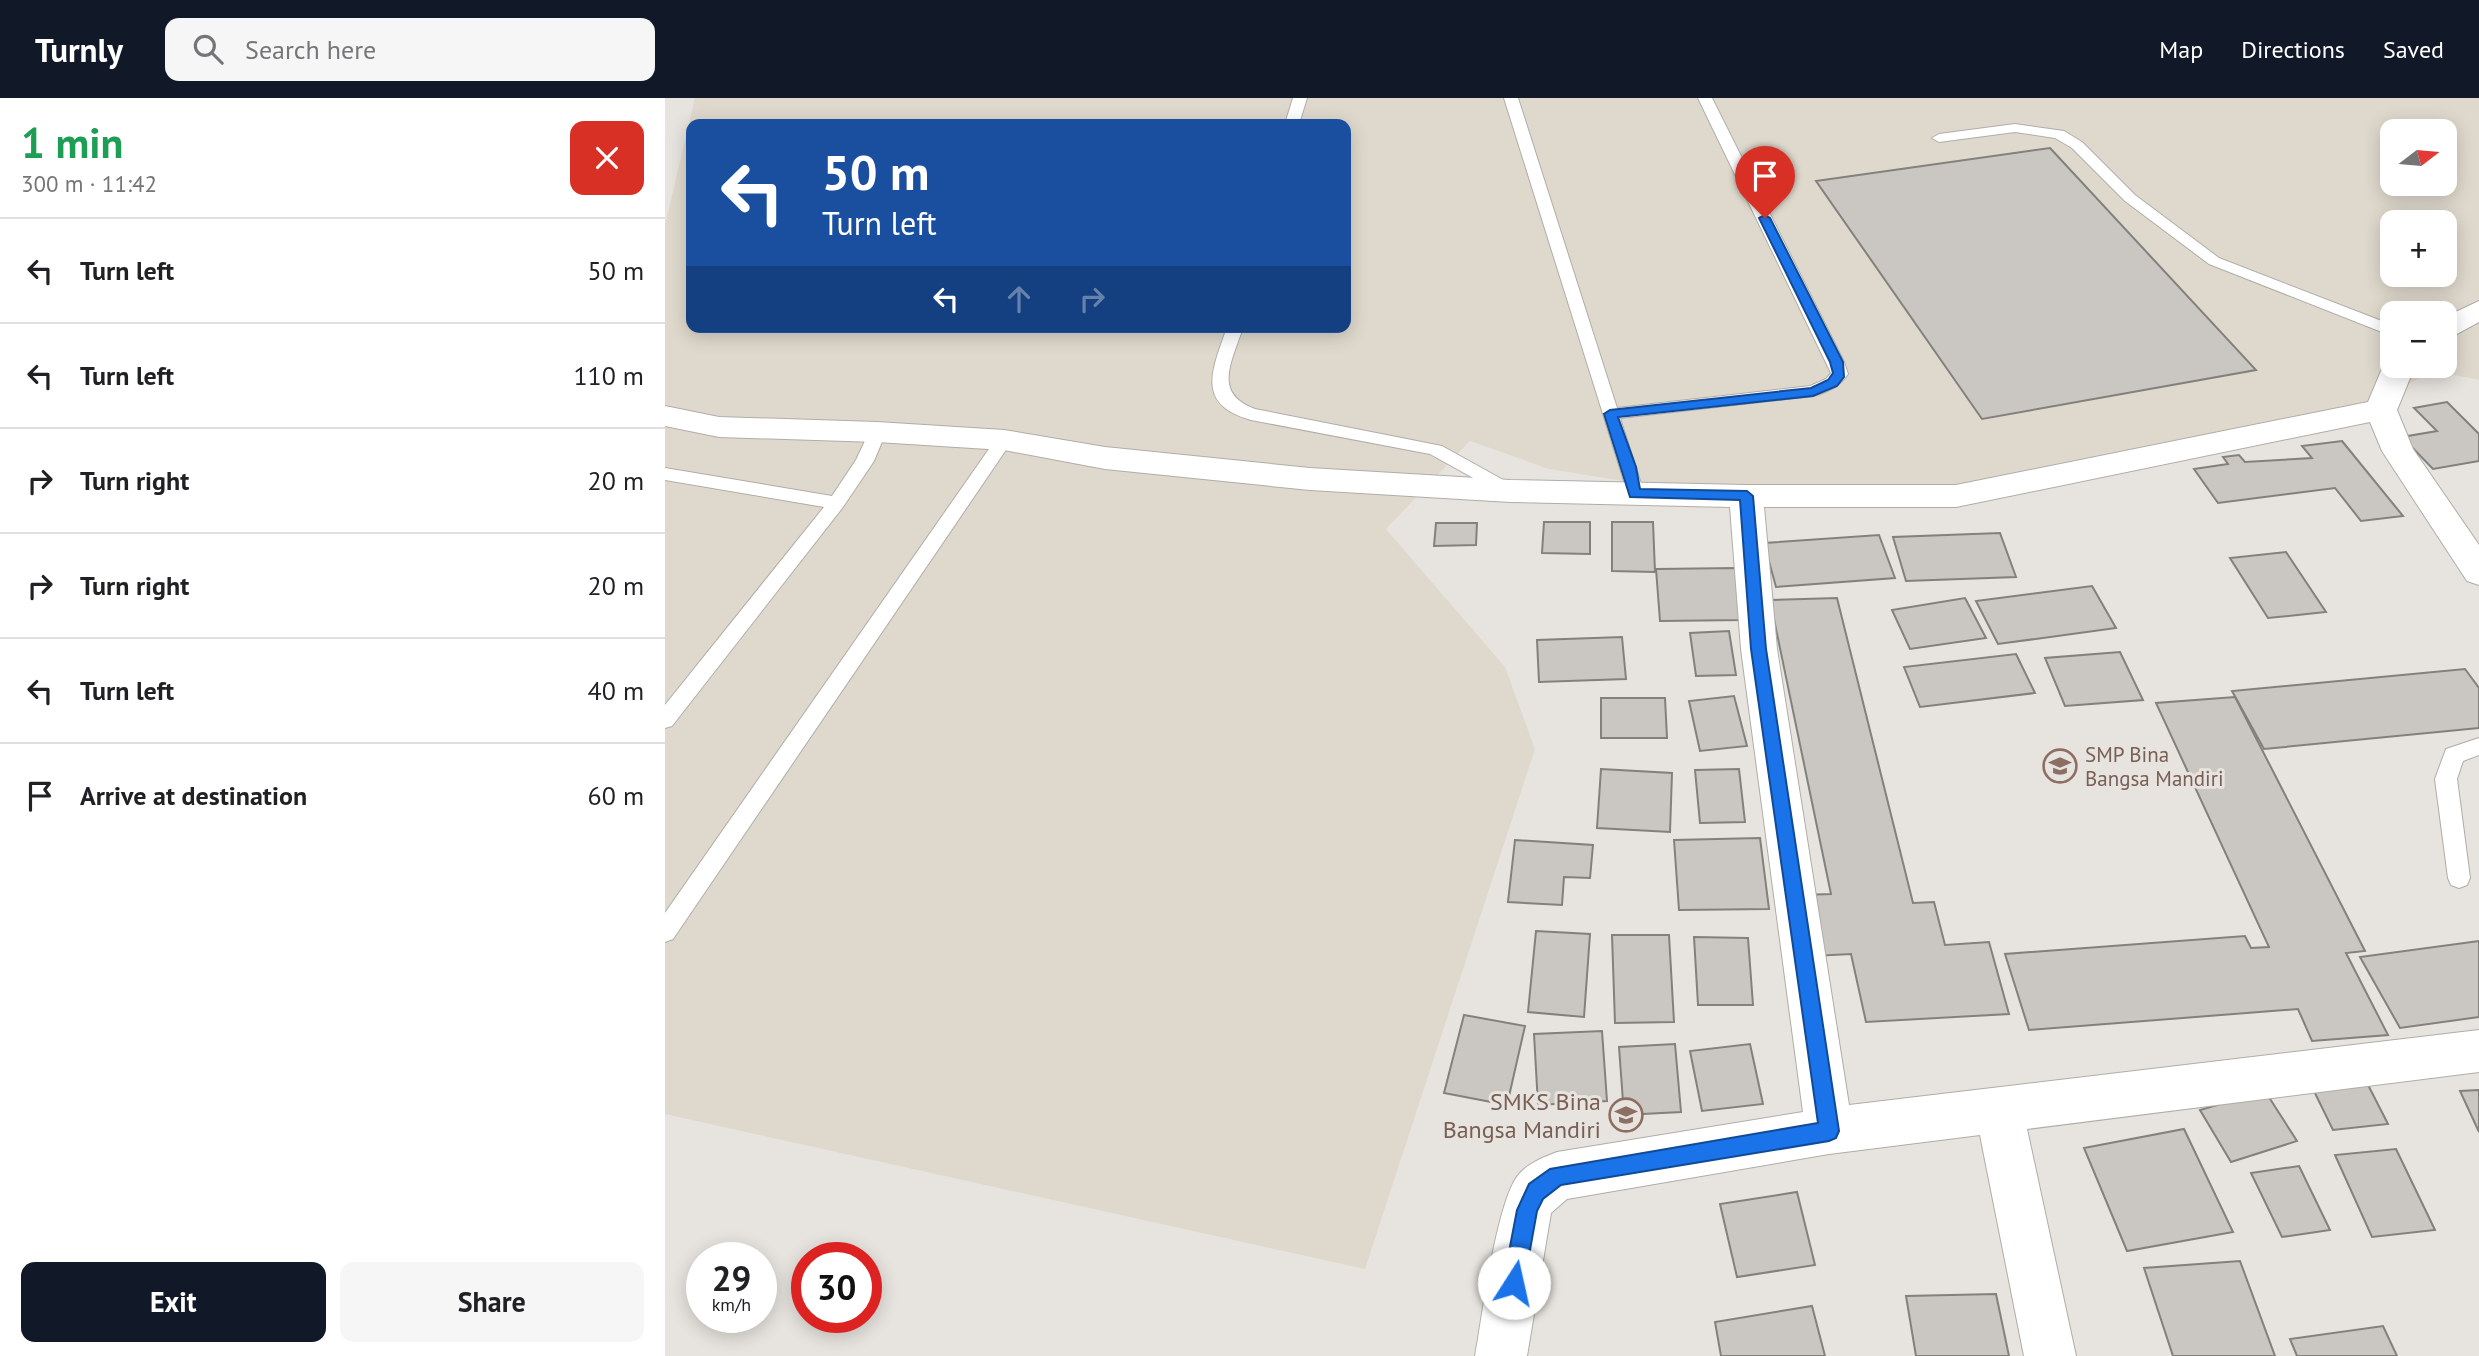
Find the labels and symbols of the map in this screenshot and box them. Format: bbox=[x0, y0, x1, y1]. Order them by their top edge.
north arrow bbox=[2380, 119, 2457, 196]
pin bbox=[1735, 146, 1795, 218]
place label: SMP Bina Bangsa Mandiri bbox=[2085, 741, 2224, 792]
school or university icon: SMP Bina Bangsa Mandiri bbox=[2041, 747, 2079, 785]
place label: SMKS Bina Bangsa Mandiri bbox=[1443, 1086, 1601, 1145]
school or university icon: SMKS Bina Bangsa Mandiri bbox=[1607, 1096, 1645, 1134]
speed limit sign: 30 bbox=[791, 1242, 882, 1333]
position arrow bbox=[1477, 1246, 1551, 1320]

